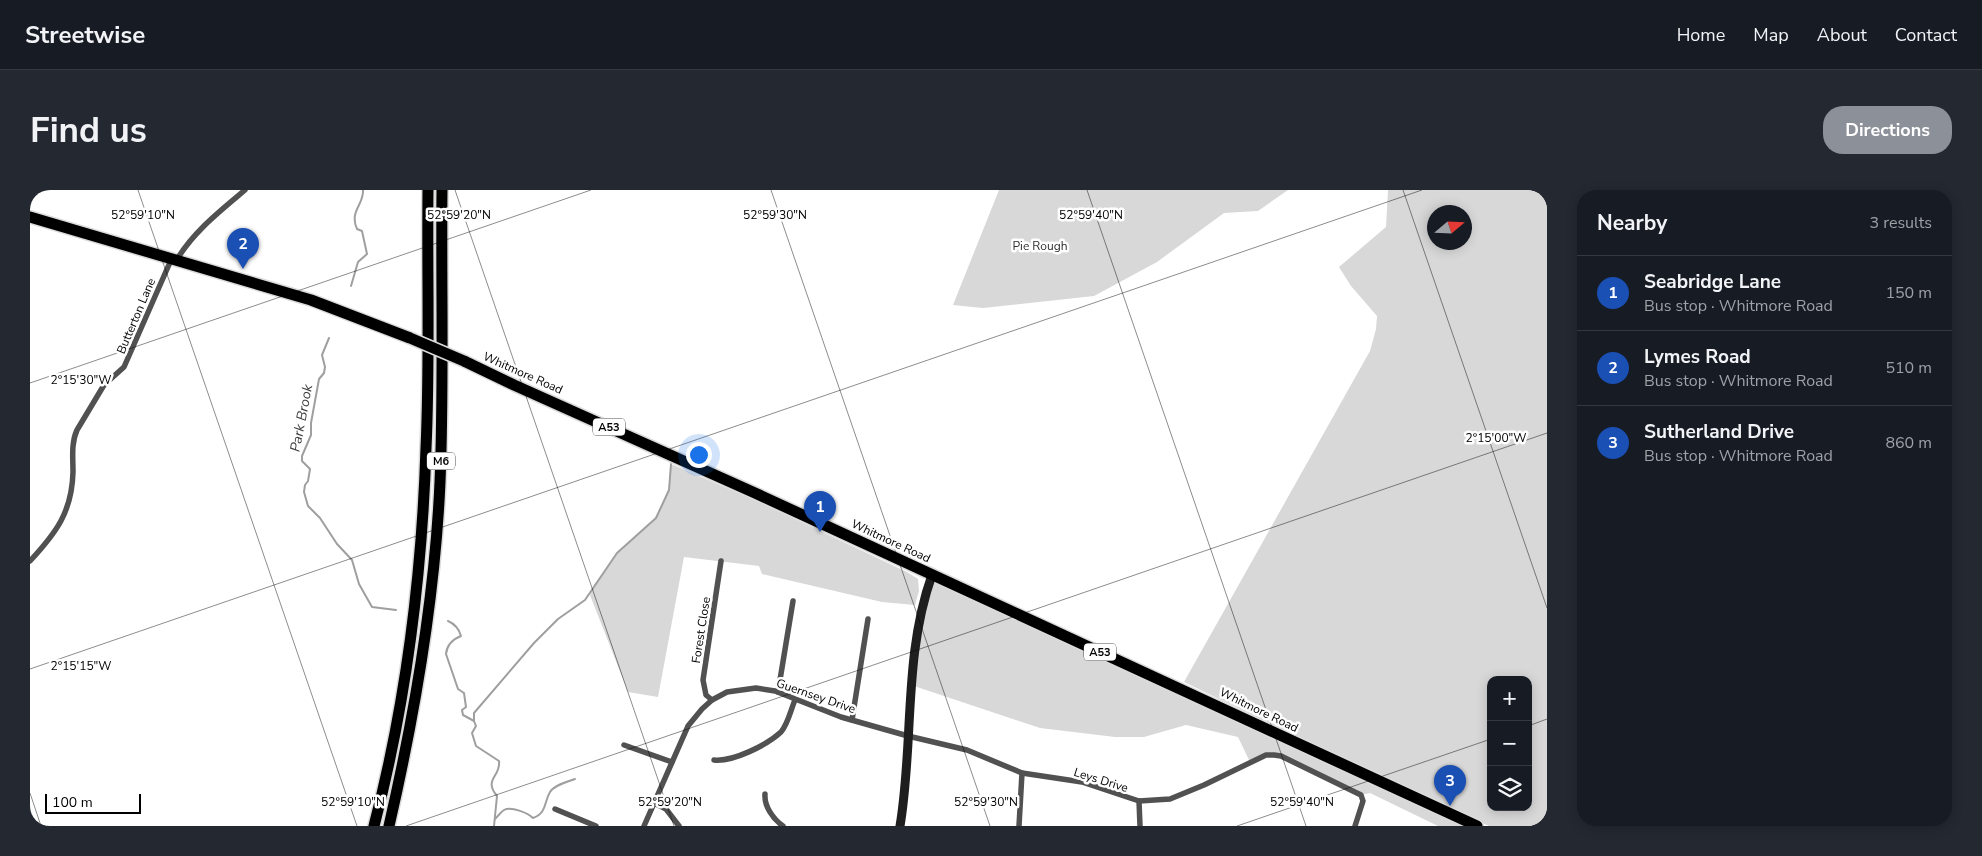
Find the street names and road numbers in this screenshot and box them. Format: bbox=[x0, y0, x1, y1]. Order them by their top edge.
street label: Butterton Lane bbox=[113, 276, 159, 356]
street label: Whitmore Road bbox=[481, 348, 565, 398]
road number: A53 bbox=[593, 418, 625, 436]
road number: M6 bbox=[427, 452, 455, 470]
street label: Whitmore Road bbox=[849, 516, 933, 566]
street label: Forest Close bbox=[688, 596, 714, 664]
road number: A53 bbox=[1084, 644, 1116, 661]
street label: Guernsey Drive bbox=[774, 675, 858, 717]
street label: Whitmore Road bbox=[1217, 684, 1301, 736]
street label: Leys Drive bbox=[1072, 764, 1130, 796]

